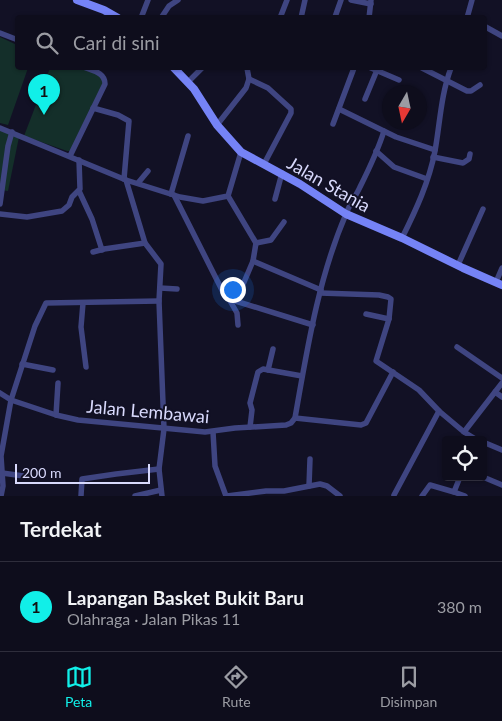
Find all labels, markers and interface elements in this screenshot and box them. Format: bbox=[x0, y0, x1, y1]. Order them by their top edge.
search box bbox=[15, 15, 487, 70]
icon: search bbox=[33, 29, 61, 57]
text: Cari di sini bbox=[73, 31, 160, 54]
pin: 1 bbox=[28, 74, 60, 115]
north arrow bbox=[382, 85, 427, 130]
street label: Jalan Stania bbox=[284, 151, 374, 217]
your location bbox=[220, 277, 246, 303]
street label: Jalan Lembawai bbox=[86, 395, 210, 427]
map controls bbox=[442, 436, 487, 481]
button: locate bbox=[442, 436, 487, 481]
scale bar bbox=[15, 461, 150, 484]
text: 200 m bbox=[22, 464, 61, 481]
text: Terdekat bbox=[20, 516, 102, 541]
text: Lapangan Basket Bukit Baru bbox=[67, 586, 304, 609]
text: 1 bbox=[31, 597, 41, 616]
text: 380 m bbox=[437, 597, 482, 616]
text: Olahraga · Jalan Pikas 11 bbox=[67, 609, 240, 628]
tab: Peta bbox=[65, 663, 93, 710]
tab: Rute bbox=[222, 663, 251, 710]
tab: Disimpan bbox=[380, 663, 437, 710]

